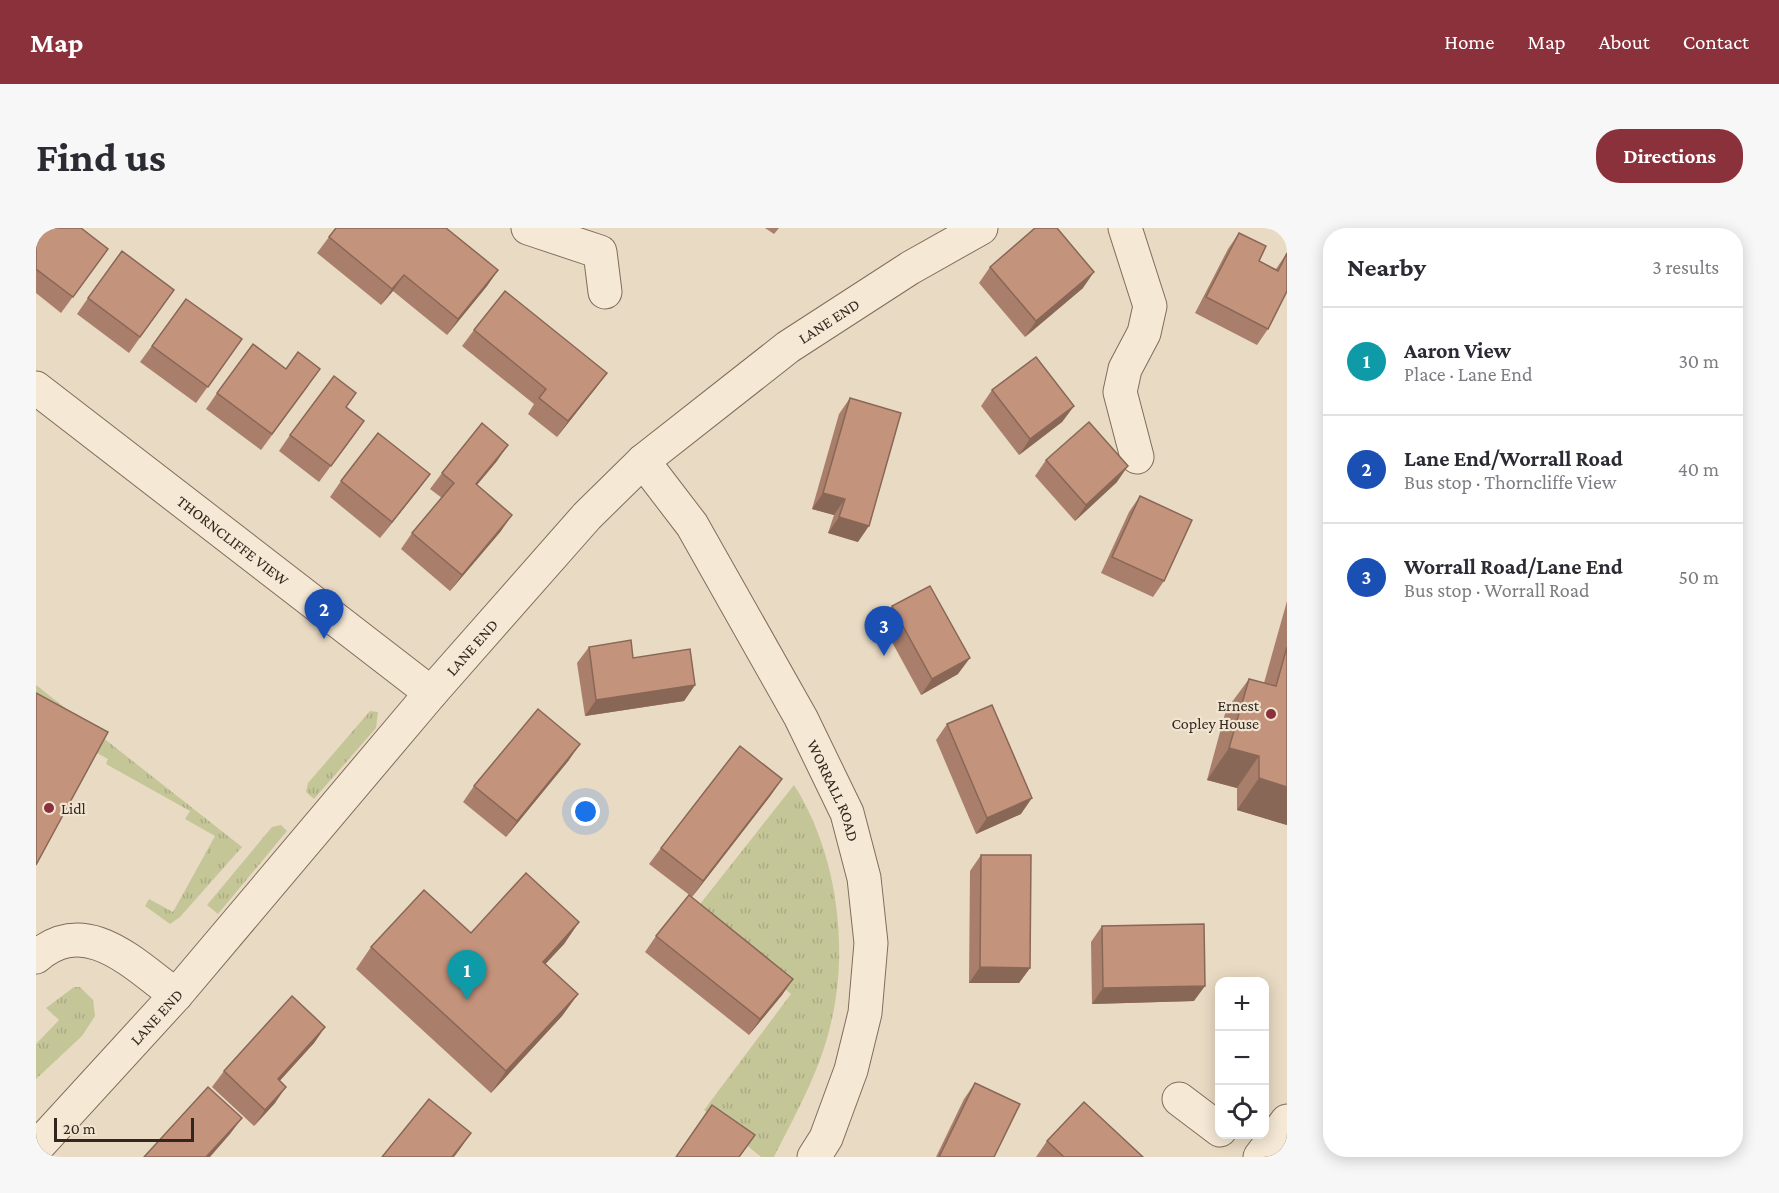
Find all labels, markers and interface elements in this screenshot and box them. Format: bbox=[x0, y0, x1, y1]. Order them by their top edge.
text: Map bbox=[30, 27, 83, 58]
text: Home bbox=[1444, 30, 1494, 54]
text: Map bbox=[1527, 30, 1566, 54]
text: About bbox=[1599, 30, 1650, 54]
text: Contact bbox=[1683, 30, 1749, 54]
button: Directions bbox=[1596, 129, 1743, 183]
text: Find us bbox=[36, 133, 166, 180]
text: Nearby bbox=[1347, 253, 1426, 282]
text: 3 results bbox=[1652, 256, 1719, 278]
street label: LANE END bbox=[795, 295, 863, 347]
text: Aaron View bbox=[1404, 338, 1511, 363]
text: 1 bbox=[1363, 350, 1370, 372]
text: 30 m bbox=[1678, 350, 1719, 372]
text: Place · Lane End bbox=[1404, 363, 1533, 385]
text: Lane End/Worrall Road bbox=[1404, 446, 1623, 471]
text: 2 bbox=[1361, 458, 1372, 480]
text: 40 m bbox=[1678, 458, 1719, 480]
text: Bus stop · Thorncliffe View bbox=[1404, 471, 1616, 493]
street label: THORNCLIFFE VIEW bbox=[174, 492, 292, 589]
text: Worrall Road/Lane End bbox=[1404, 554, 1623, 579]
text: 3 bbox=[1362, 566, 1371, 588]
text: 50 m bbox=[1678, 566, 1719, 588]
text: Bus stop · Worrall Road bbox=[1404, 579, 1590, 601]
pin: 2 bbox=[304, 590, 344, 639]
pin: 3 bbox=[864, 606, 904, 656]
street label: LANE END bbox=[443, 616, 501, 679]
place label: Ernest Copley House bbox=[1172, 697, 1260, 733]
marker: Ernest Copley House bbox=[1264, 707, 1278, 721]
street label: WORRALL ROAD bbox=[804, 737, 862, 843]
your location bbox=[571, 797, 600, 826]
place label: Lidl bbox=[61, 800, 86, 817]
marker: Lidl bbox=[42, 801, 56, 815]
pin: 1 bbox=[448, 950, 486, 1000]
map controls bbox=[1215, 977, 1269, 1139]
button: + bbox=[1215, 977, 1269, 1031]
street label: LANE END bbox=[127, 986, 186, 1048]
button: − bbox=[1215, 1031, 1269, 1085]
button: locate bbox=[1215, 1085, 1269, 1139]
scale bar bbox=[54, 1115, 194, 1142]
text: 20 m bbox=[63, 1120, 96, 1137]

